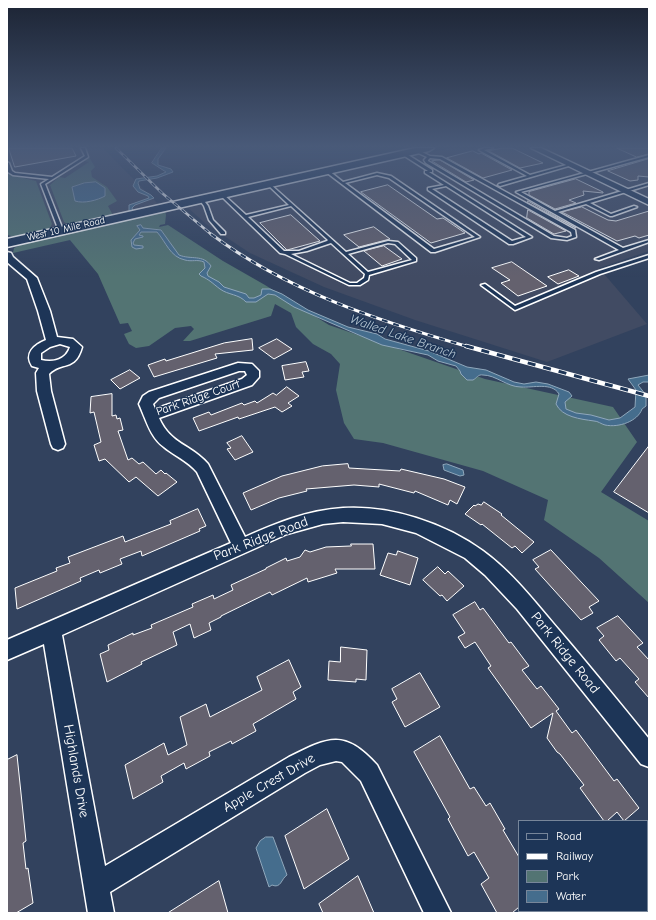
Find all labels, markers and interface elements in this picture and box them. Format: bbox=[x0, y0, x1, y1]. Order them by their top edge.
street label: West 10 Mile Road bbox=[26, 214, 106, 244]
water label: Walled Lake Branch bbox=[348, 312, 458, 362]
street label: Park Ridge Court bbox=[154, 377, 242, 419]
street label: Park Ridge Road bbox=[211, 513, 311, 565]
street label: Park Ridge Road bbox=[527, 609, 603, 697]
street label: Highlands Drive bbox=[60, 723, 92, 819]
street label: Apple Crest Drive bbox=[220, 750, 318, 816]
legend bbox=[518, 820, 648, 912]
text: Road bbox=[556, 829, 582, 843]
text: Railway bbox=[556, 849, 593, 863]
text: Park bbox=[556, 869, 579, 883]
text: Water bbox=[556, 889, 586, 903]

